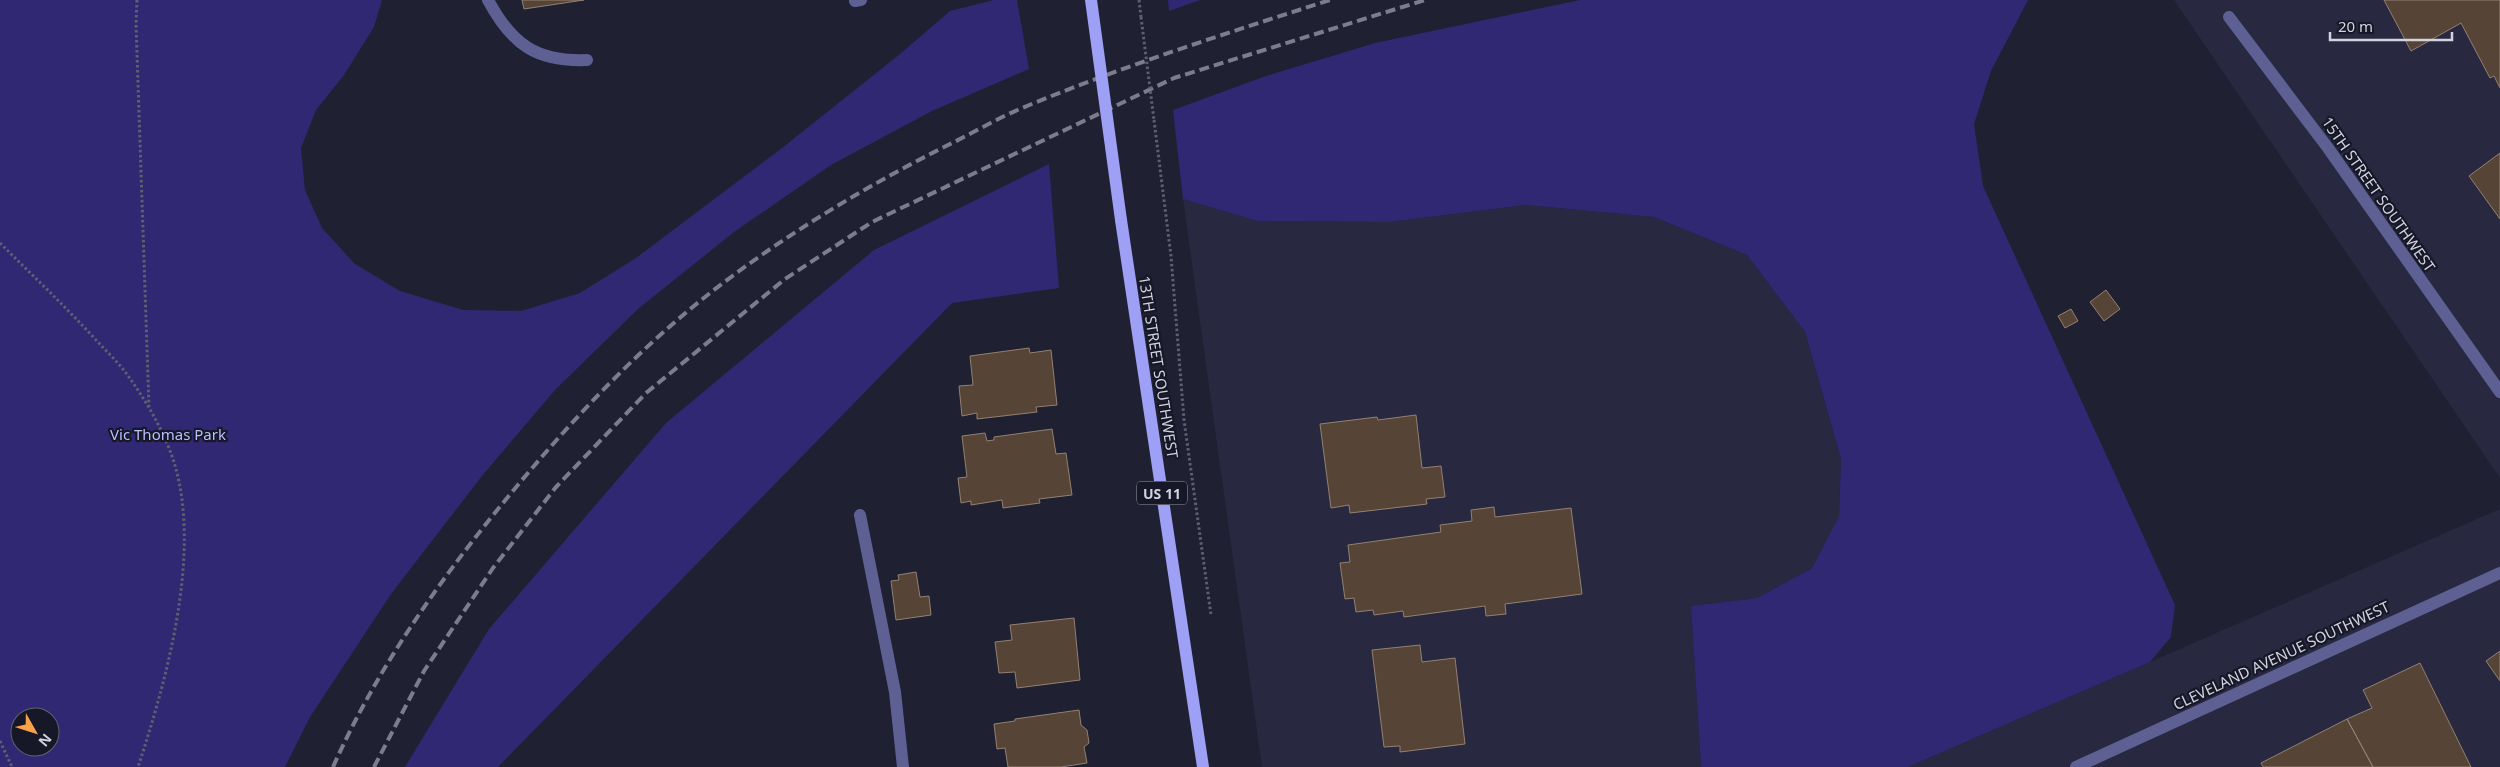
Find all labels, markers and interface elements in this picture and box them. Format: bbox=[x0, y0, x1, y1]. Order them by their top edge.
scale bar bbox=[2330, 10, 2452, 42]
text: 20 m bbox=[2338, 16, 2373, 36]
street label: 15TH STREET SOUTHWEST bbox=[2318, 113, 2441, 276]
street label: 13TH STREET SOUTHWEST bbox=[1135, 274, 1183, 460]
park label: Vic Thomas Park bbox=[110, 424, 226, 444]
road number: US 11 bbox=[1137, 482, 1187, 504]
street label: CLEVELAND AVENUE SOUTHWEST bbox=[2169, 596, 2393, 714]
north arrow bbox=[10, 707, 60, 757]
text: N bbox=[35, 730, 56, 751]

